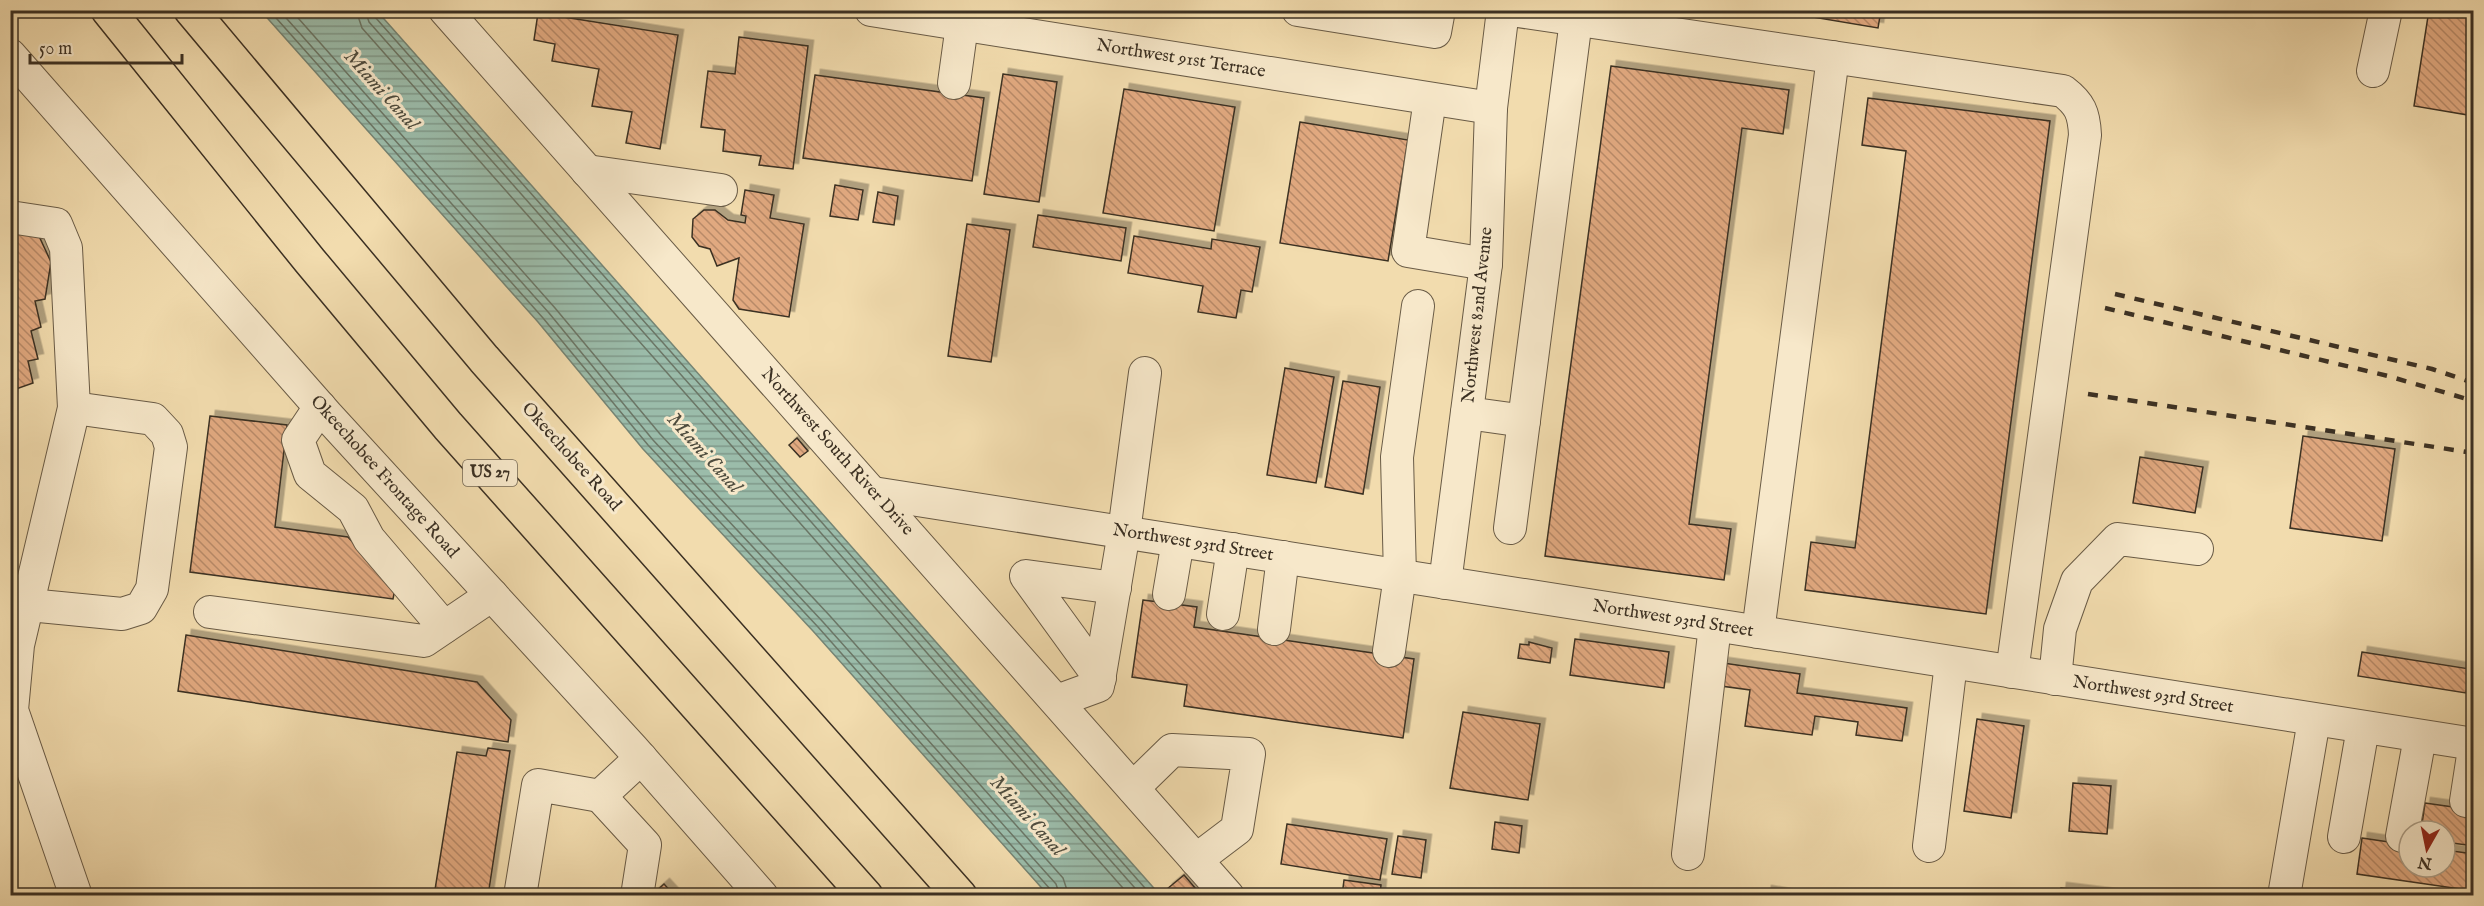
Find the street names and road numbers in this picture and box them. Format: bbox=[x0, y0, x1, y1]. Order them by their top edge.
street label: Northwest 91st Terrace bbox=[1095, 34, 1267, 84]
street label: Northwest 82nd Avenue bbox=[1457, 226, 1499, 404]
street label: Northwest South River Drive bbox=[755, 363, 919, 541]
street label: Okeechobee Frontage Road bbox=[305, 391, 464, 564]
street label: Okeechobee Road bbox=[516, 398, 626, 516]
road number: US 27 bbox=[463, 460, 517, 486]
street label: Northwest 93rd Street bbox=[1111, 519, 1275, 567]
street label: Northwest 93rd Street bbox=[1591, 595, 1755, 643]
street label: Northwest 93rd Street bbox=[2071, 671, 2235, 719]

